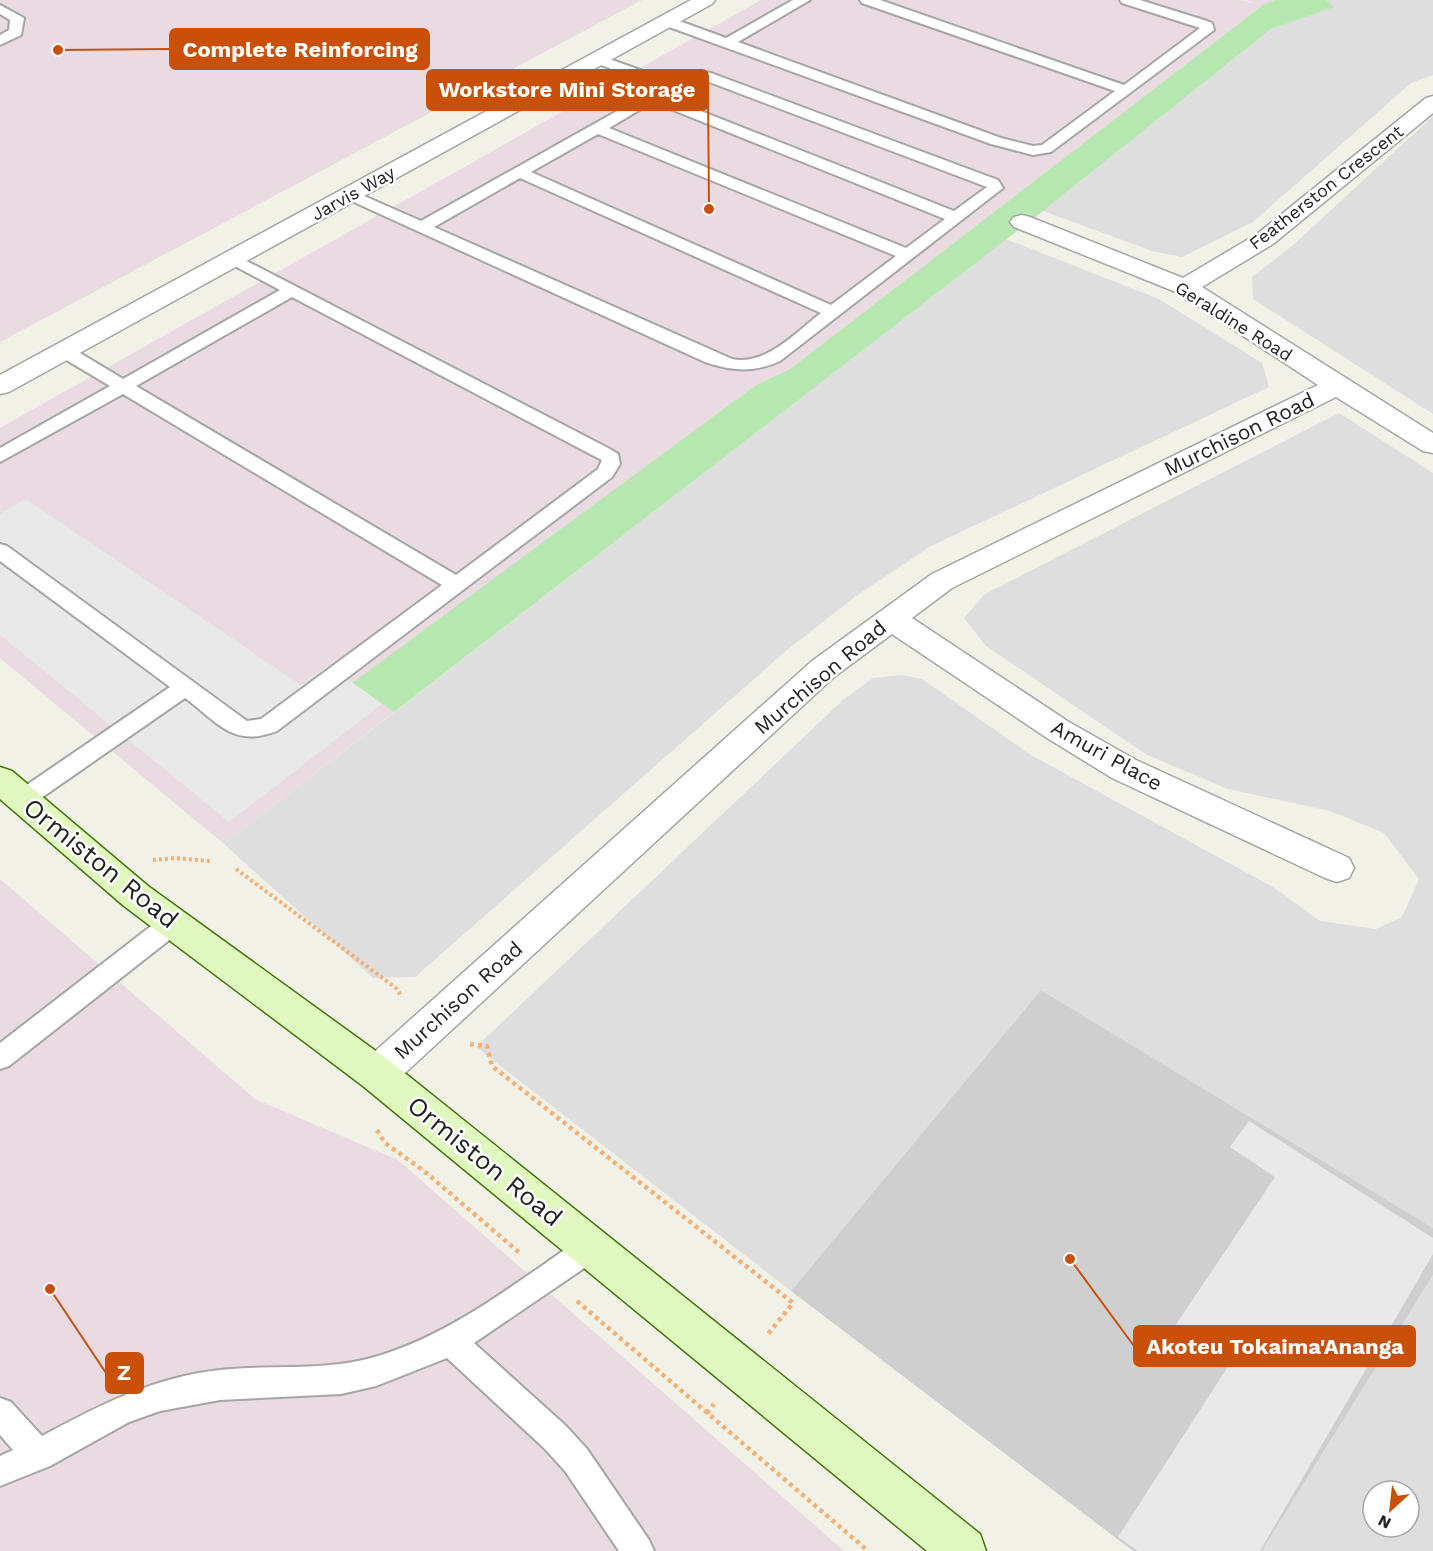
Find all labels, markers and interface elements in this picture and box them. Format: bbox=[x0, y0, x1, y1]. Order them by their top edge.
callout: Complete Reinforcing bbox=[170, 29, 429, 69]
text: Complete Reinforcing bbox=[182, 37, 418, 62]
callout: Workstore Mini Storage bbox=[427, 70, 708, 110]
text: Workstore Mini Storage bbox=[439, 77, 695, 102]
street label: Featherston Crescent bbox=[1245, 120, 1408, 254]
street label: Jarvis Way bbox=[308, 161, 399, 225]
street label: Geraldine Road bbox=[1172, 277, 1296, 365]
street label: Murchison Road bbox=[1160, 387, 1318, 481]
street label: Murchison Road bbox=[749, 615, 891, 739]
street label: Amuri Place bbox=[1047, 714, 1167, 796]
street label: Ormiston Road bbox=[18, 791, 184, 935]
street label: Murchison Road bbox=[389, 936, 527, 1064]
street label: Ormiston Road bbox=[402, 1089, 568, 1233]
callout: Akoteu Tokaima'Ananga bbox=[1134, 1326, 1415, 1366]
text: Akoteu Tokaima'Ananga bbox=[1146, 1334, 1404, 1359]
callout: Z bbox=[106, 1353, 143, 1393]
text: Z bbox=[117, 1360, 131, 1385]
north arrow bbox=[1361, 1479, 1421, 1539]
text: N bbox=[1375, 1511, 1394, 1533]

